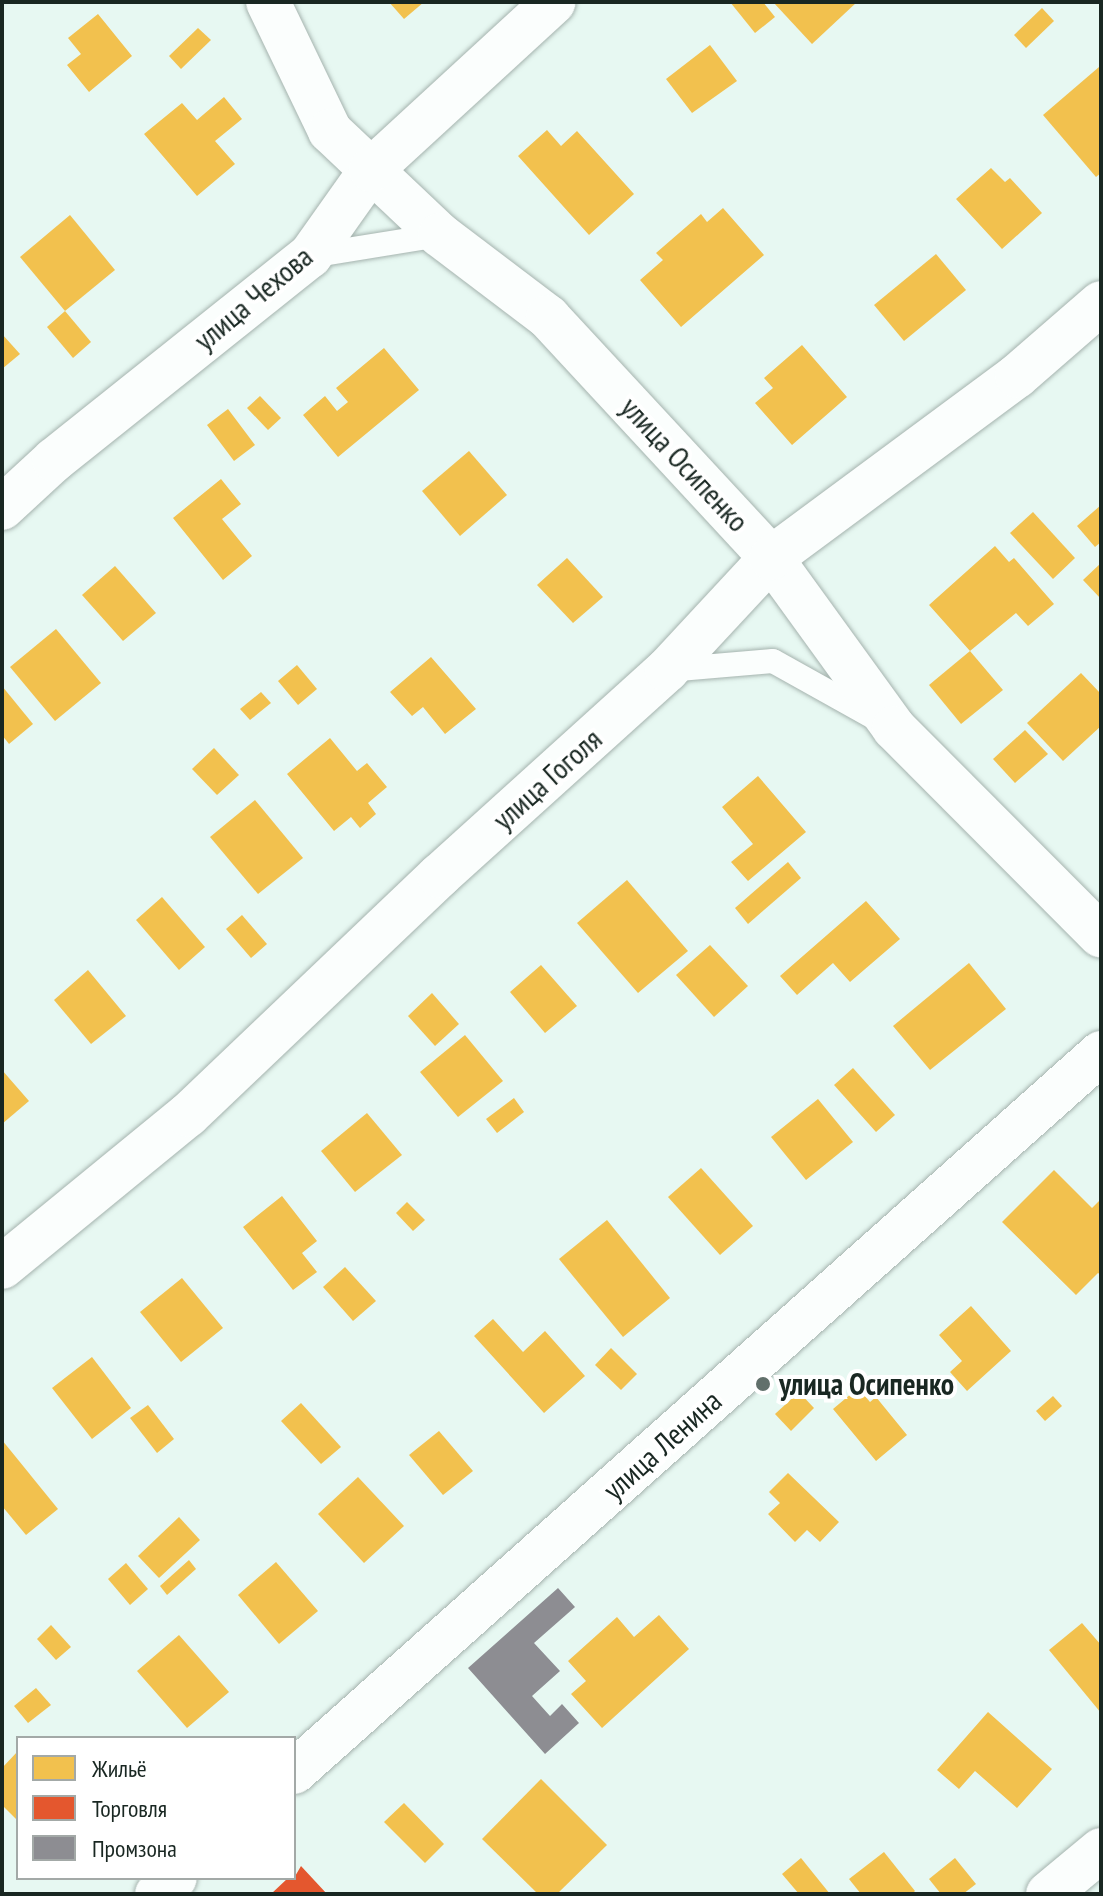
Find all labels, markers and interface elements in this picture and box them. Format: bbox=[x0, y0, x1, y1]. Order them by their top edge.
street label: улица Чехова bbox=[187, 238, 319, 358]
street label: улица Осипенко bbox=[614, 389, 756, 539]
street label: улица Гоголя bbox=[485, 721, 609, 837]
place label: улица Осипенко bbox=[779, 1366, 955, 1402]
marker: улица Осипенко bbox=[754, 1375, 772, 1393]
street label: улица Ленина bbox=[596, 1383, 728, 1507]
legend bbox=[16, 1736, 296, 1880]
text: Жильё bbox=[92, 1753, 147, 1784]
text: Торговля bbox=[92, 1793, 167, 1824]
text: Промзона bbox=[92, 1833, 177, 1864]

